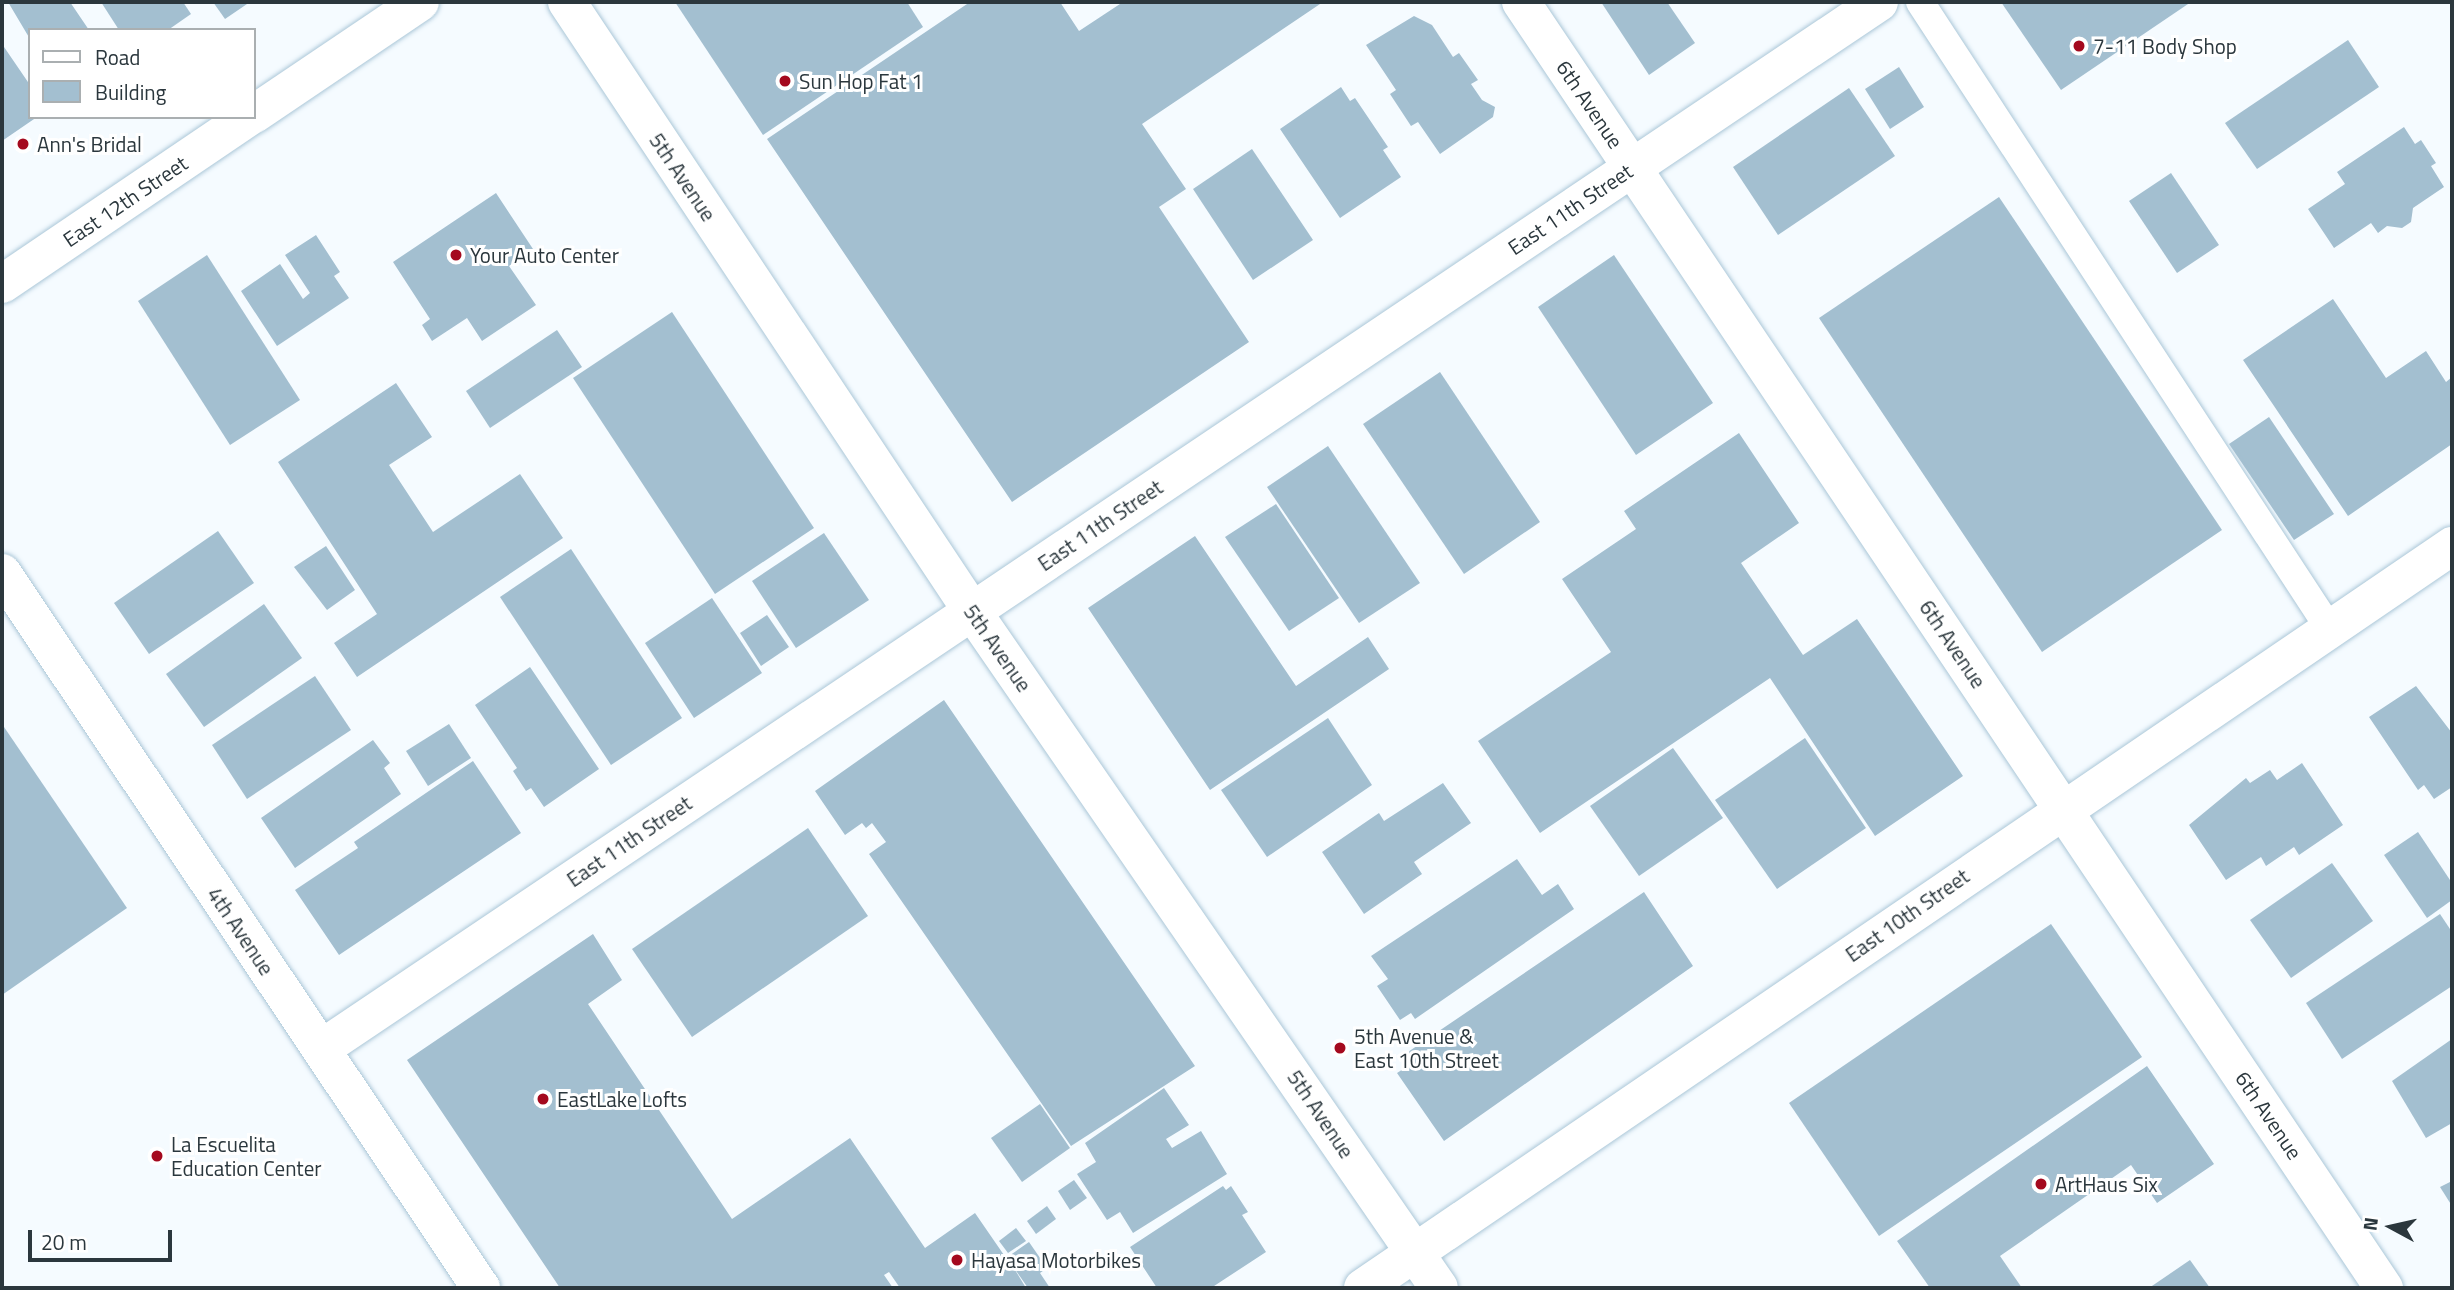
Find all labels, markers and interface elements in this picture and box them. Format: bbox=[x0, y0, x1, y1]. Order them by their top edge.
legend bbox=[28, 28, 256, 119]
place label: 7-11 Body Shop bbox=[2093, 33, 2237, 59]
marker: 7-11 Body Shop bbox=[2071, 38, 2087, 54]
text: Road bbox=[95, 41, 140, 73]
street label: 6th Avenue bbox=[1551, 55, 1629, 153]
place label: Sun Hop Fat 1 bbox=[799, 68, 923, 94]
marker: Sun Hop Fat 1 bbox=[777, 73, 793, 89]
text: Building bbox=[95, 76, 166, 108]
street label: 5th Avenue bbox=[644, 128, 722, 226]
place label: Ann's Bridal bbox=[37, 131, 142, 157]
marker: Ann's Bridal bbox=[15, 136, 31, 152]
street label: East 12th Street bbox=[58, 150, 192, 252]
street label: East 11th Street bbox=[1503, 158, 1637, 260]
place label: Your Auto Center bbox=[470, 242, 619, 268]
marker: Your Auto Center bbox=[448, 247, 464, 263]
street label: East 11th Street bbox=[1033, 474, 1167, 576]
street label: 6th Avenue bbox=[1914, 595, 1992, 693]
street label: 5th Avenue bbox=[959, 600, 1037, 696]
street label: East 11th Street bbox=[562, 790, 696, 892]
street label: East 10th Street bbox=[1840, 863, 1974, 967]
street label: 4th Avenue bbox=[202, 882, 280, 980]
place label: 5th Avenue & East 10th Street bbox=[1354, 1023, 1499, 1073]
marker: 5th Avenue & East 10th Street bbox=[1332, 1040, 1348, 1056]
street label: 5th Avenue bbox=[1282, 1065, 1360, 1163]
street label: 6th Avenue bbox=[2230, 1066, 2308, 1164]
place label: EastLake Lofts bbox=[557, 1086, 687, 1112]
marker: EastLake Lofts bbox=[535, 1091, 551, 1107]
place label: La Escuelita Education Center bbox=[171, 1131, 322, 1181]
marker: La Escuelita Education Center bbox=[149, 1148, 165, 1164]
place label: ArtHaus Six bbox=[2055, 1171, 2158, 1197]
marker: ArtHaus Six bbox=[2033, 1176, 2049, 1192]
north arrow bbox=[2356, 1192, 2426, 1262]
text: N bbox=[2354, 1215, 2385, 1233]
scale bar bbox=[32, 1216, 175, 1260]
text: 20 m bbox=[41, 1226, 87, 1258]
place label: Hayasa Motorbikes bbox=[971, 1247, 1141, 1273]
marker: Hayasa Motorbikes bbox=[949, 1252, 965, 1268]

